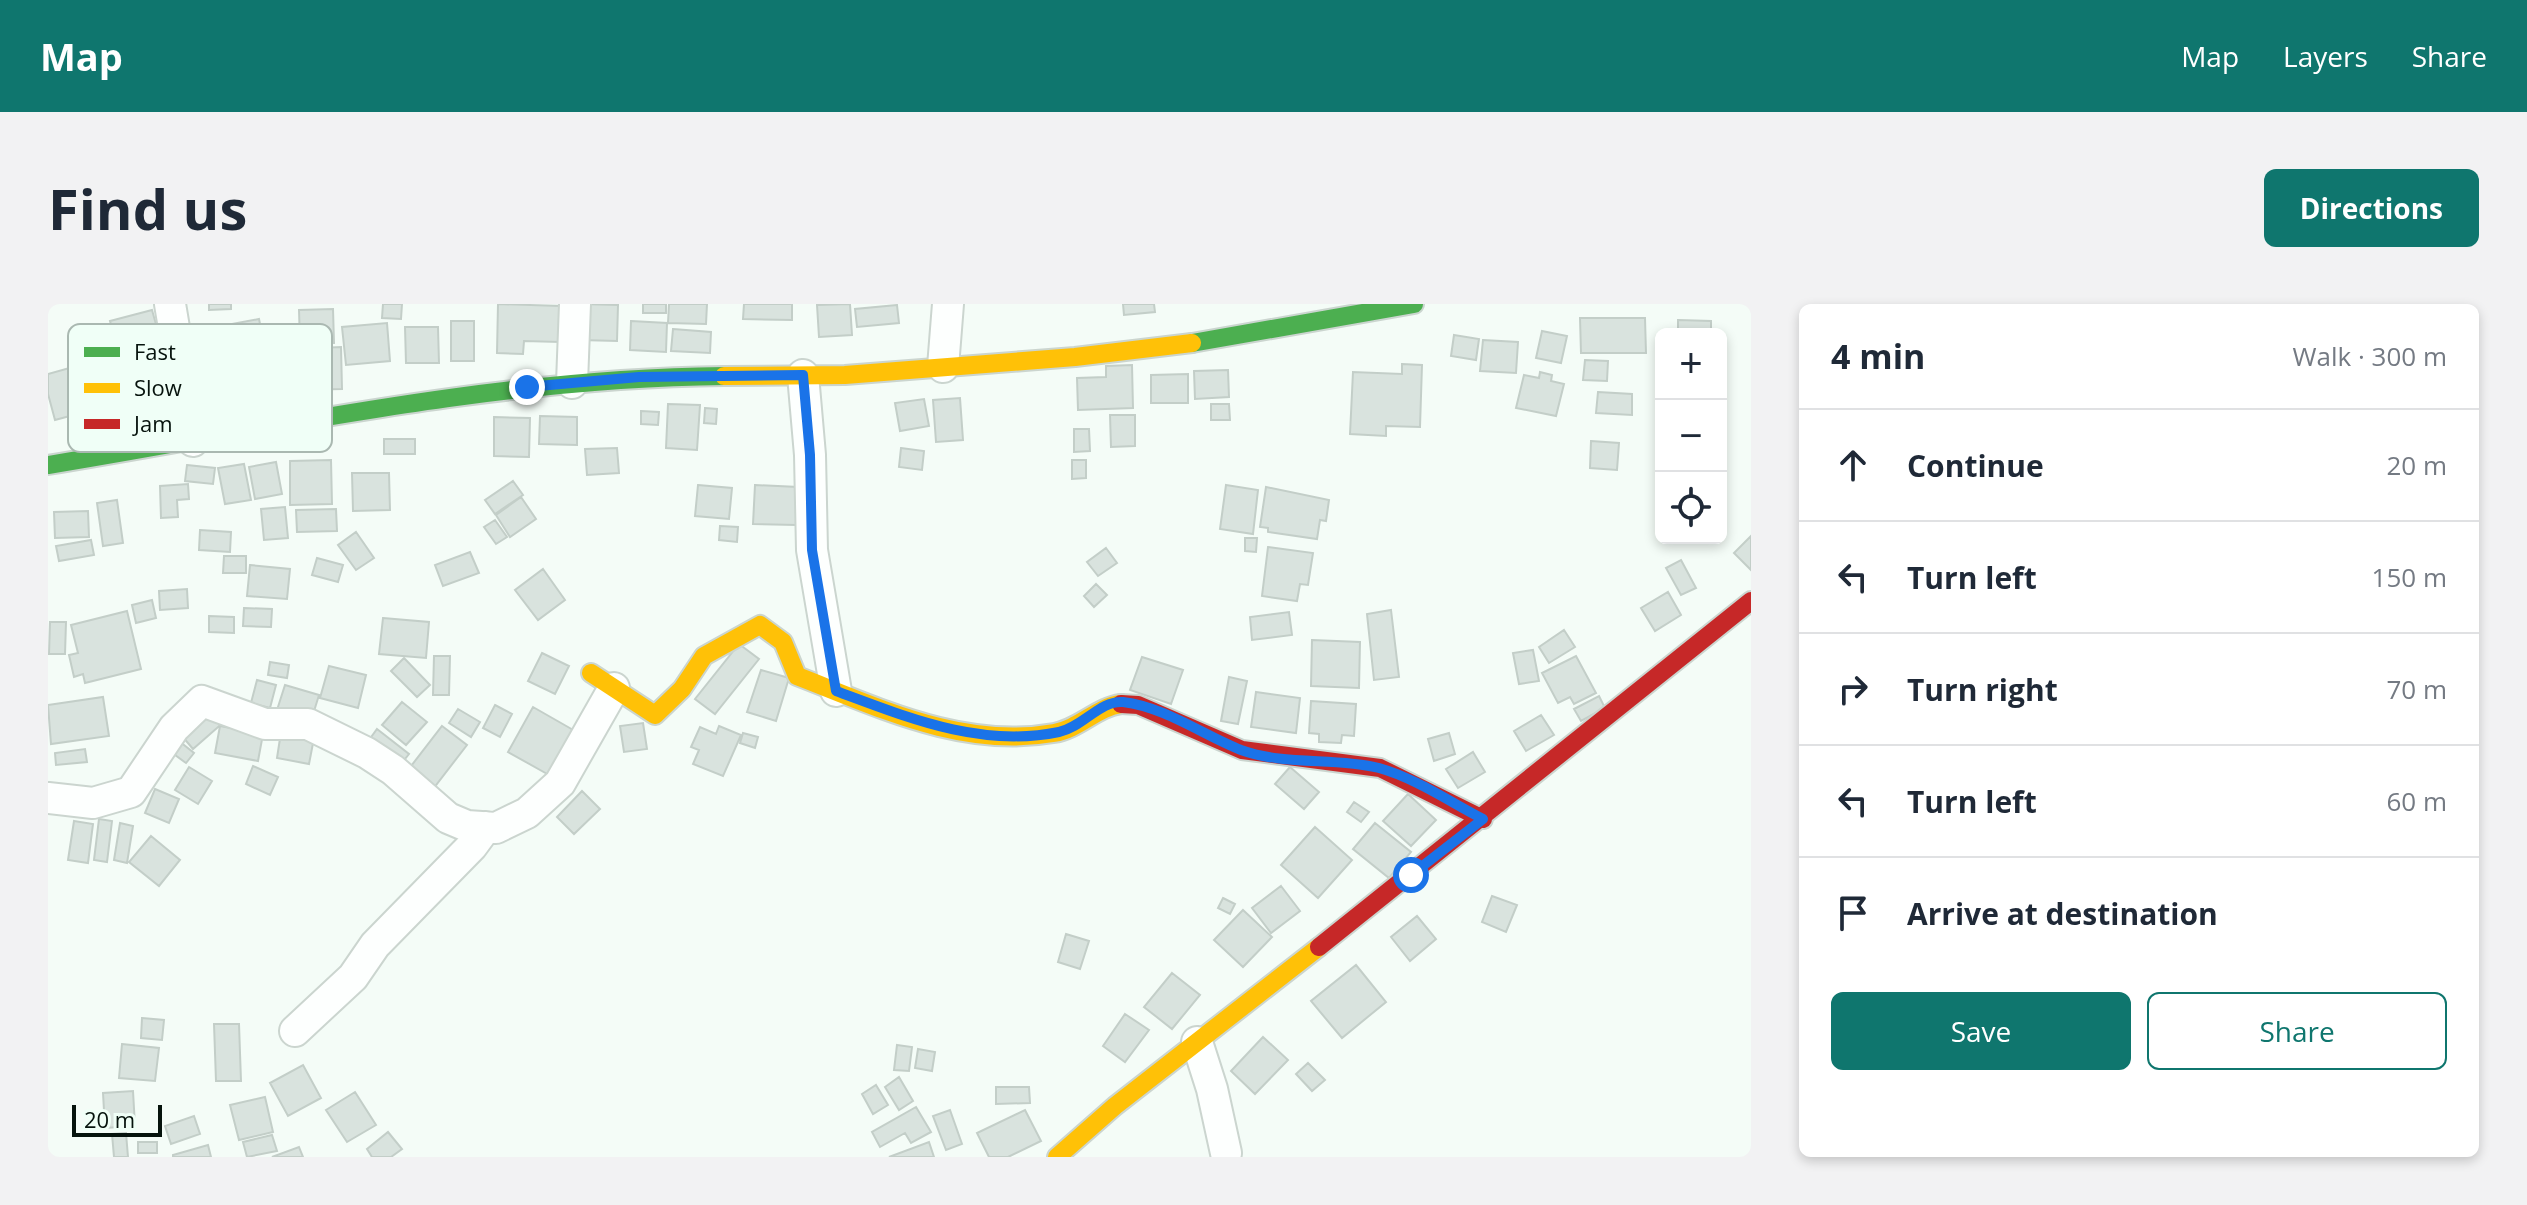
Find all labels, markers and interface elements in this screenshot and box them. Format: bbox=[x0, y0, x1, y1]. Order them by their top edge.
text: Map bbox=[40, 30, 123, 82]
text: Map bbox=[2181, 37, 2239, 75]
text: Layers bbox=[2283, 37, 2368, 75]
text: Share bbox=[2412, 37, 2487, 75]
button: Directions bbox=[2264, 169, 2479, 247]
text: Find us bbox=[48, 170, 247, 246]
legend bbox=[68, 324, 332, 452]
map controls bbox=[1655, 328, 1727, 544]
button: + bbox=[1655, 328, 1727, 400]
text: 4 min bbox=[1831, 333, 1925, 379]
text: Fast bbox=[134, 336, 176, 366]
text: Walk · 300 m bbox=[2293, 338, 2447, 374]
route end bbox=[509, 369, 545, 405]
text: Slow bbox=[134, 372, 182, 402]
button: − bbox=[1655, 400, 1727, 472]
text: Jam bbox=[132, 408, 173, 438]
icon: ahead bbox=[1831, 443, 1875, 487]
text: Continue bbox=[1907, 445, 2044, 486]
text: 20 m bbox=[2386, 447, 2447, 483]
button: locate bbox=[1655, 472, 1727, 544]
icon: left bbox=[1831, 555, 1875, 599]
text: Turn left bbox=[1907, 557, 2037, 598]
text: 150 m bbox=[2372, 559, 2447, 595]
icon: right bbox=[1831, 667, 1875, 711]
text: Turn right bbox=[1907, 669, 2058, 710]
text: 70 m bbox=[2386, 671, 2447, 707]
icon: left bbox=[1831, 779, 1875, 823]
text: Turn left bbox=[1907, 781, 2037, 822]
text: 60 m bbox=[2386, 783, 2447, 819]
route start bbox=[1393, 857, 1429, 893]
icon: arrive bbox=[1831, 891, 1875, 935]
text: Arrive at destination bbox=[1907, 893, 2218, 934]
button: Save bbox=[1831, 992, 2131, 1070]
button: Share bbox=[2147, 992, 2447, 1070]
scale bar bbox=[72, 1101, 162, 1137]
text: 20 m bbox=[84, 1104, 135, 1134]

